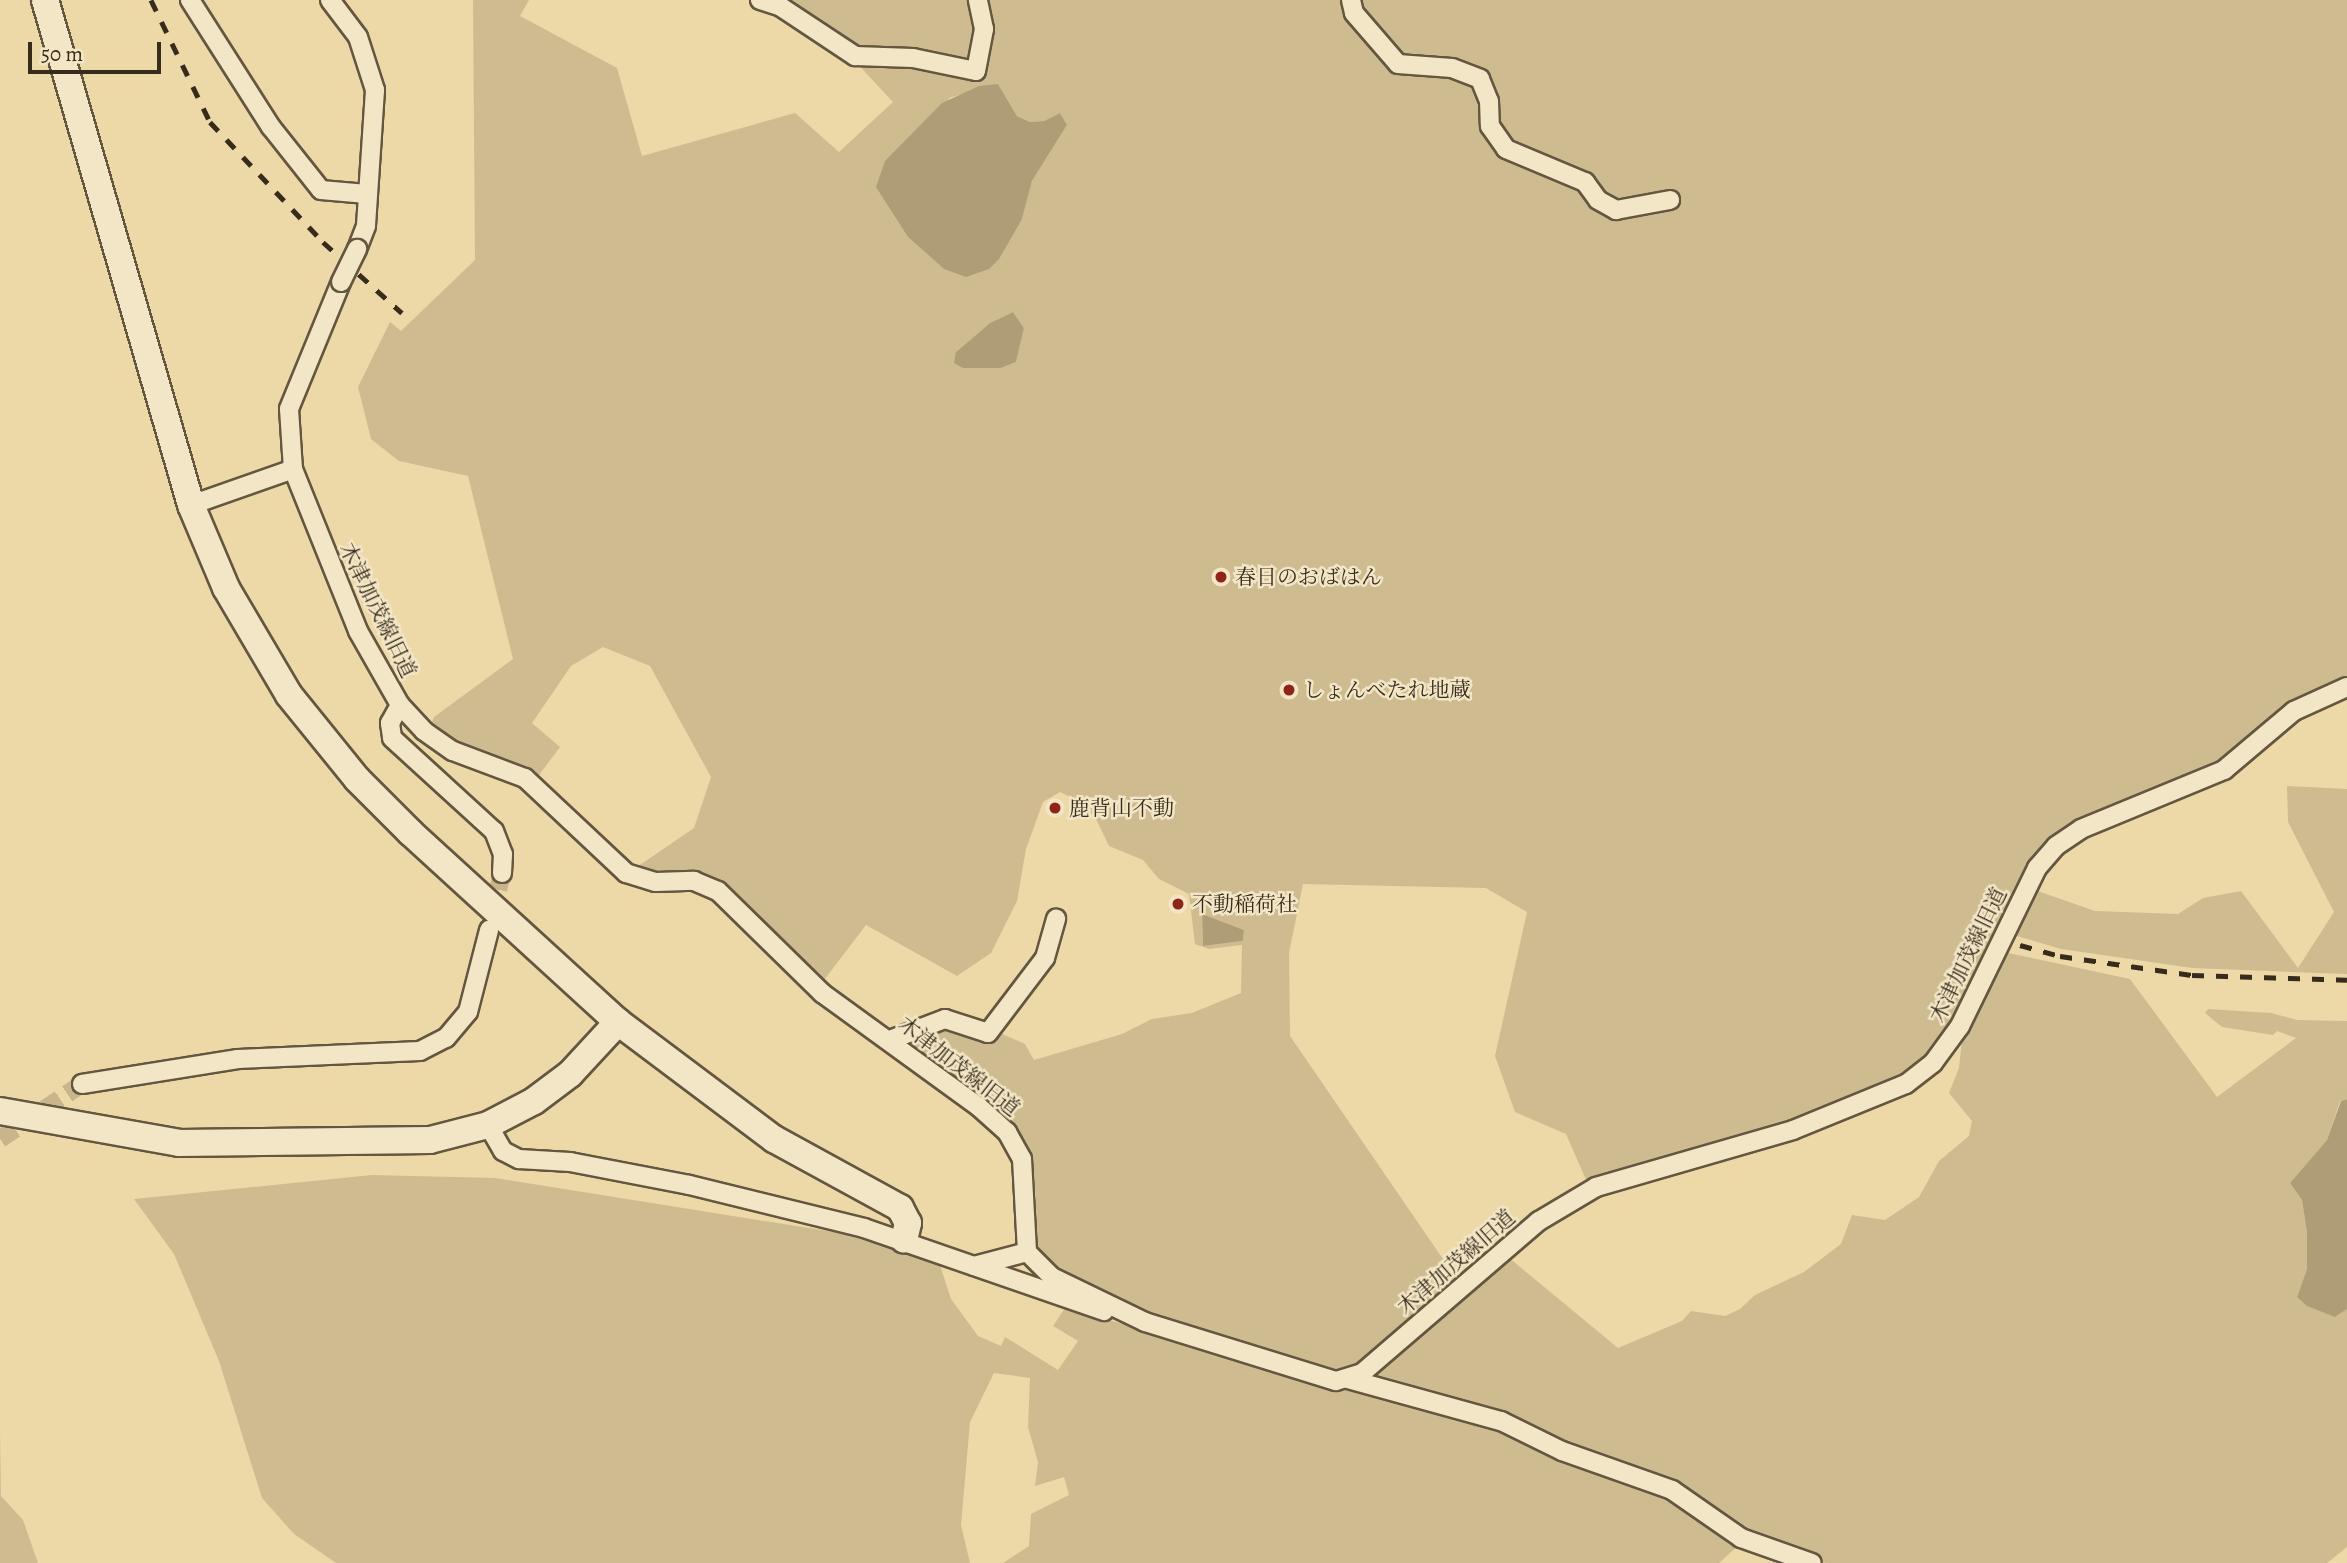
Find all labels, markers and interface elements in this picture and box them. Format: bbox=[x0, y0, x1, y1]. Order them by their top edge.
scale bar bbox=[32, 28, 164, 72]
text: 50 m bbox=[41, 40, 83, 68]
street label: 木津加茂線旧道 bbox=[334, 538, 422, 682]
place label: 春日のおばはん bbox=[1235, 564, 1382, 590]
marker: 春日のおばはん bbox=[1213, 569, 1229, 585]
place label: しょんべたれ地蔵 bbox=[1303, 677, 1471, 703]
marker: しょんべたれ地蔵 bbox=[1281, 682, 1297, 698]
place label: 鹿背山不動 bbox=[1069, 795, 1174, 821]
marker: 鹿背山不動 bbox=[1047, 800, 1063, 816]
street label: 木津加茂線旧道 bbox=[1924, 883, 2012, 1027]
place label: 不動稲荷社 bbox=[1192, 891, 1297, 917]
marker: 不動稲荷社 bbox=[1170, 896, 1186, 912]
street label: 木津加茂線旧道 bbox=[893, 1011, 1025, 1121]
street label: 木津加茂線旧道 bbox=[1392, 1204, 1520, 1320]

